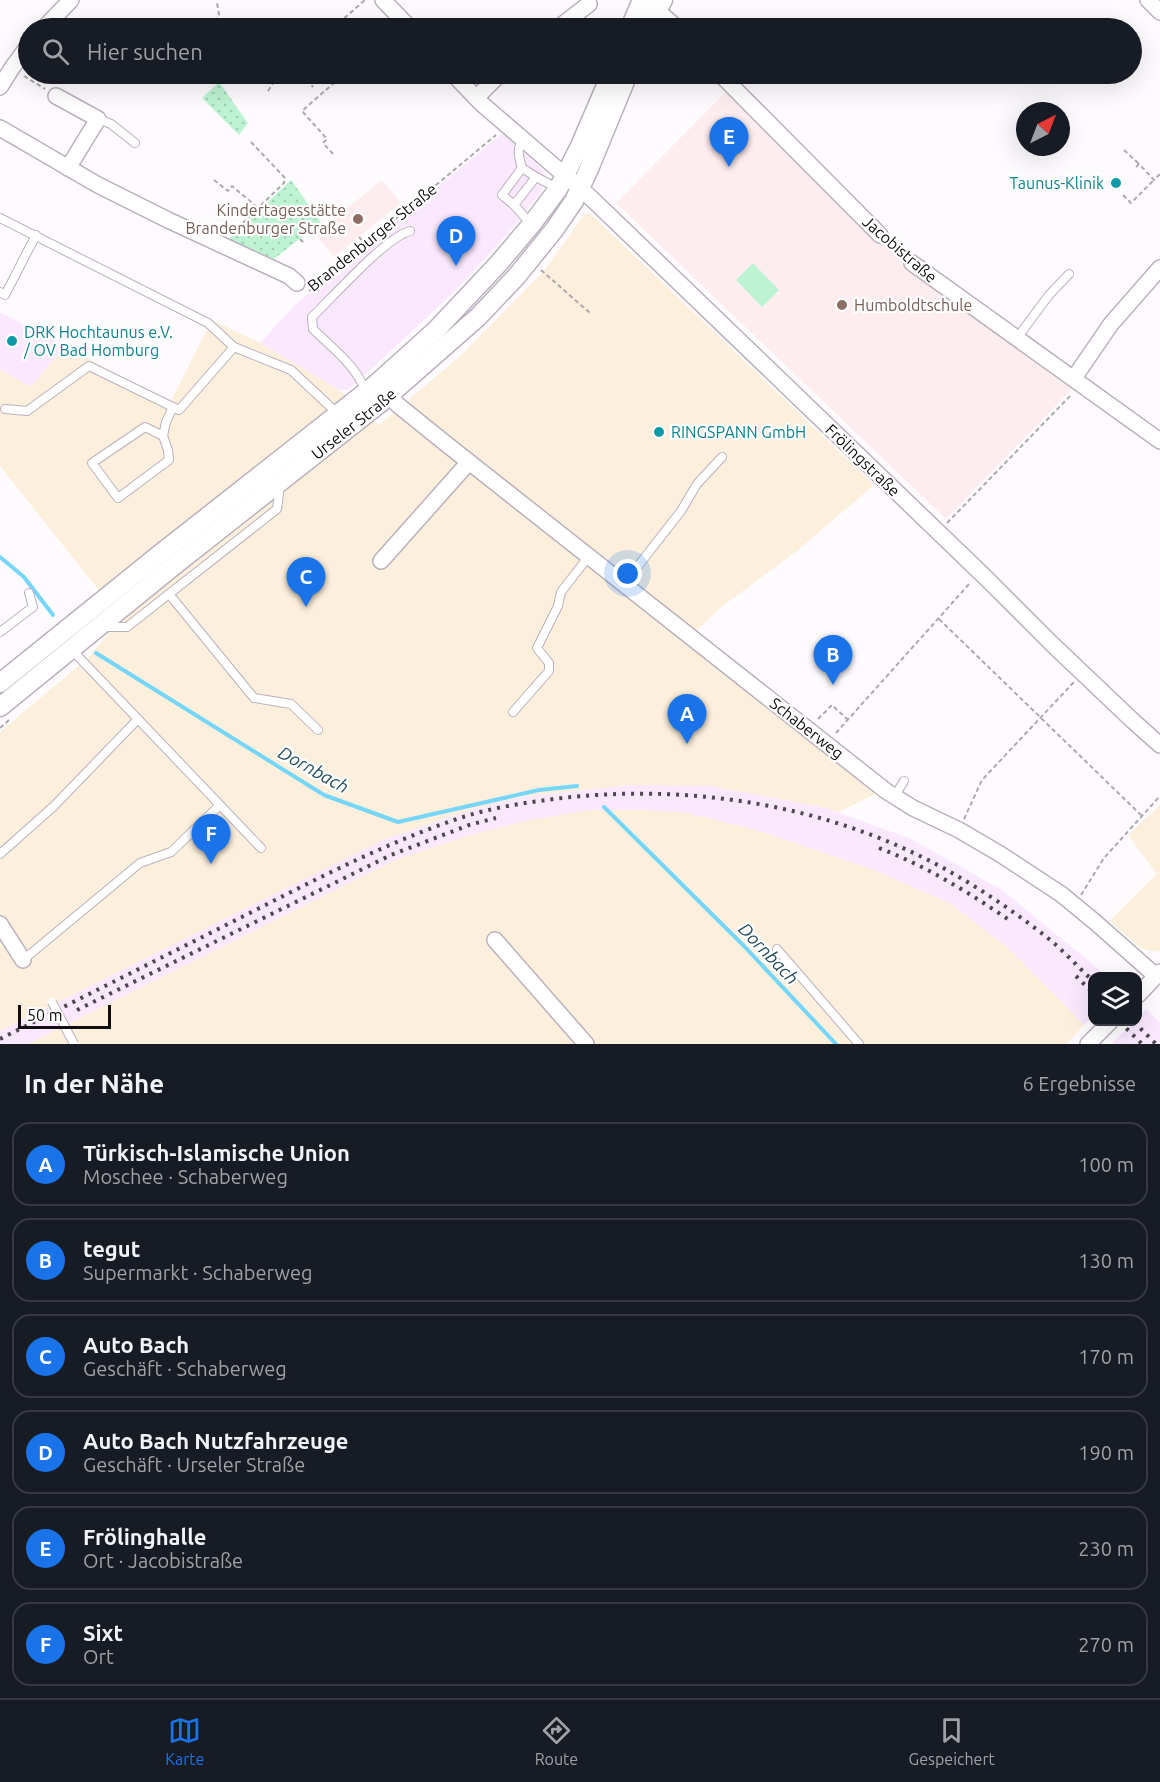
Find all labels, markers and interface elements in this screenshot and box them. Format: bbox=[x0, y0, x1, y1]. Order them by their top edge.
search box bbox=[18, 18, 1142, 84]
icon: search bbox=[39, 35, 72, 68]
text: Hier suchen bbox=[87, 39, 203, 64]
north arrow bbox=[1016, 102, 1070, 156]
pin: E bbox=[710, 118, 748, 167]
place label: Taunus-Klinik bbox=[1010, 174, 1104, 192]
marker: Taunus-Klinik bbox=[1109, 176, 1123, 190]
street label: Brandenburger Straße bbox=[304, 179, 440, 295]
place label: Kindertagesstätte Brandenburger Straße bbox=[185, 201, 346, 237]
marker: Kindertagesstätte Brandenburger Straße bbox=[351, 212, 365, 226]
street label: Jacobistraße bbox=[859, 212, 941, 286]
pin: D bbox=[436, 216, 476, 266]
place label: Humboldtschule bbox=[854, 296, 972, 314]
marker: Humboldtschule bbox=[835, 298, 849, 312]
place label: DRK Hochtaunus e.V. / OV Bad Homburg bbox=[23, 323, 173, 359]
marker: DRK Hochtaunus e.V. / OV Bad Homburg bbox=[5, 334, 19, 348]
street label: Urseler Straße bbox=[308, 384, 399, 463]
street label: Frölingstraße bbox=[822, 420, 904, 500]
place label: RINGSPANN GmbH bbox=[671, 423, 806, 441]
marker: RINGSPANN GmbH bbox=[652, 425, 666, 439]
pin: C bbox=[286, 558, 326, 607]
your location bbox=[613, 559, 642, 588]
pin: B bbox=[814, 636, 852, 685]
pin: A bbox=[668, 694, 706, 744]
street label: Schaberweg bbox=[767, 694, 847, 762]
water label: Dornbach bbox=[275, 742, 353, 796]
pin: F bbox=[192, 814, 230, 864]
water label: Dornbach bbox=[735, 918, 803, 988]
map controls bbox=[1088, 972, 1142, 1026]
button: layers bbox=[1088, 972, 1142, 1026]
scale bar bbox=[18, 1002, 111, 1030]
text: 50 m bbox=[27, 1006, 63, 1024]
text: In der Nähe bbox=[24, 1069, 164, 1098]
text: 6 Ergebnisse bbox=[1022, 1072, 1136, 1095]
text: Türkisch-Islamische Union bbox=[83, 1140, 350, 1165]
text: A bbox=[38, 1153, 53, 1176]
text: 100 m bbox=[1078, 1153, 1134, 1176]
text: Moschee · Schaberweg bbox=[83, 1165, 288, 1188]
text: tegut bbox=[83, 1236, 140, 1261]
text: B bbox=[39, 1249, 52, 1272]
text: 130 m bbox=[1078, 1249, 1134, 1272]
text: Supermarkt · Schaberweg bbox=[83, 1261, 313, 1284]
text: Auto Bach bbox=[83, 1332, 189, 1357]
text: C bbox=[39, 1345, 52, 1368]
text: 170 m bbox=[1078, 1345, 1134, 1368]
text: Geschäft · Schaberweg bbox=[83, 1357, 287, 1380]
text: Auto Bach Nutzfahrzeuge bbox=[83, 1428, 349, 1453]
text: D bbox=[38, 1441, 53, 1464]
text: 190 m bbox=[1078, 1441, 1134, 1464]
text: Geschäft · Urseler Straße bbox=[83, 1453, 305, 1476]
text: Frölinghalle bbox=[83, 1524, 207, 1549]
text: E bbox=[40, 1537, 51, 1560]
text: 230 m bbox=[1078, 1537, 1134, 1560]
text: Ort · Jacobistraße bbox=[83, 1549, 243, 1572]
text: Sixt bbox=[83, 1620, 123, 1645]
text: F bbox=[40, 1633, 51, 1656]
text: 270 m bbox=[1078, 1633, 1134, 1656]
text: Ort bbox=[83, 1645, 114, 1668]
tab: Karte bbox=[165, 1714, 204, 1768]
tab: Route bbox=[535, 1714, 578, 1768]
tab: Gespeichert bbox=[909, 1714, 995, 1768]

